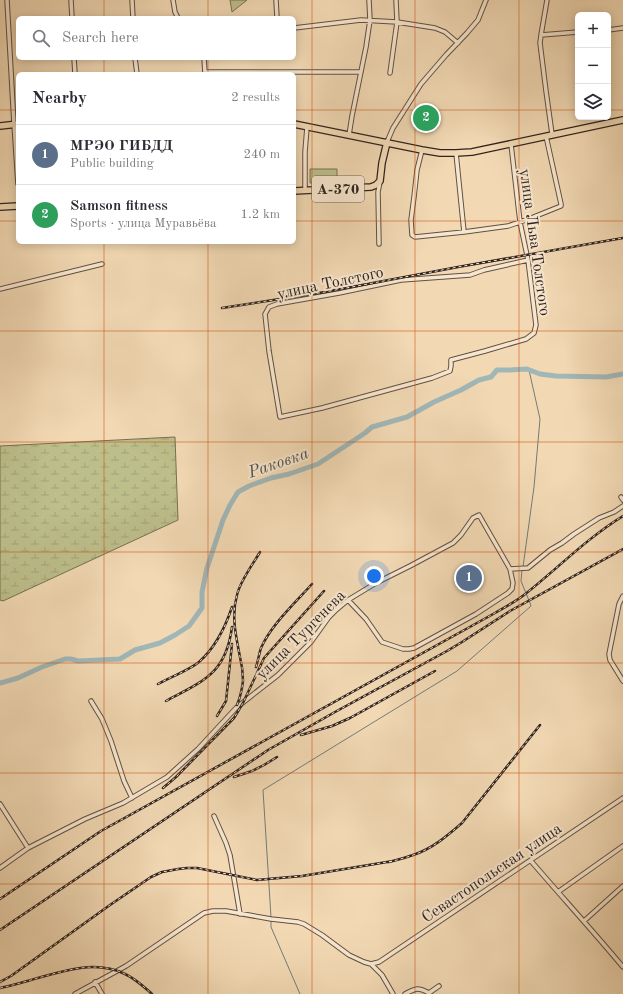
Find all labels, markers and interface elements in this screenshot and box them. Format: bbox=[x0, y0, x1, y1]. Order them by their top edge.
map controls bbox=[575, 12, 611, 120]
button: + bbox=[575, 12, 611, 48]
search box bbox=[16, 16, 296, 60]
icon: search bbox=[30, 27, 52, 49]
text: Search here bbox=[62, 31, 139, 46]
button: − bbox=[575, 48, 611, 84]
button: layers bbox=[575, 84, 611, 120]
text: Nearby bbox=[32, 90, 87, 107]
text: 2 results bbox=[231, 91, 280, 104]
pin: 2 bbox=[413, 103, 439, 133]
text: МРЭО ГИБДД bbox=[70, 139, 173, 154]
text: 1 bbox=[41, 148, 49, 161]
text: 240 m bbox=[243, 148, 280, 161]
text: Public building bbox=[70, 157, 154, 170]
street label: улица Льва Толстого bbox=[516, 168, 552, 317]
road number: А-370 bbox=[312, 176, 364, 202]
text: Samson fitness bbox=[70, 199, 168, 214]
text: 2 bbox=[41, 208, 49, 221]
text: 1.2 km bbox=[241, 208, 280, 221]
text: Sports · улица Муравьёва bbox=[70, 217, 216, 230]
street label: улица Толстого bbox=[276, 265, 385, 303]
water label: Раковка bbox=[245, 445, 311, 482]
pin: 1 bbox=[456, 563, 482, 593]
your location bbox=[364, 566, 384, 586]
street label: улица Тургенева bbox=[254, 588, 349, 683]
street label: Севастопольская улица bbox=[419, 821, 565, 926]

